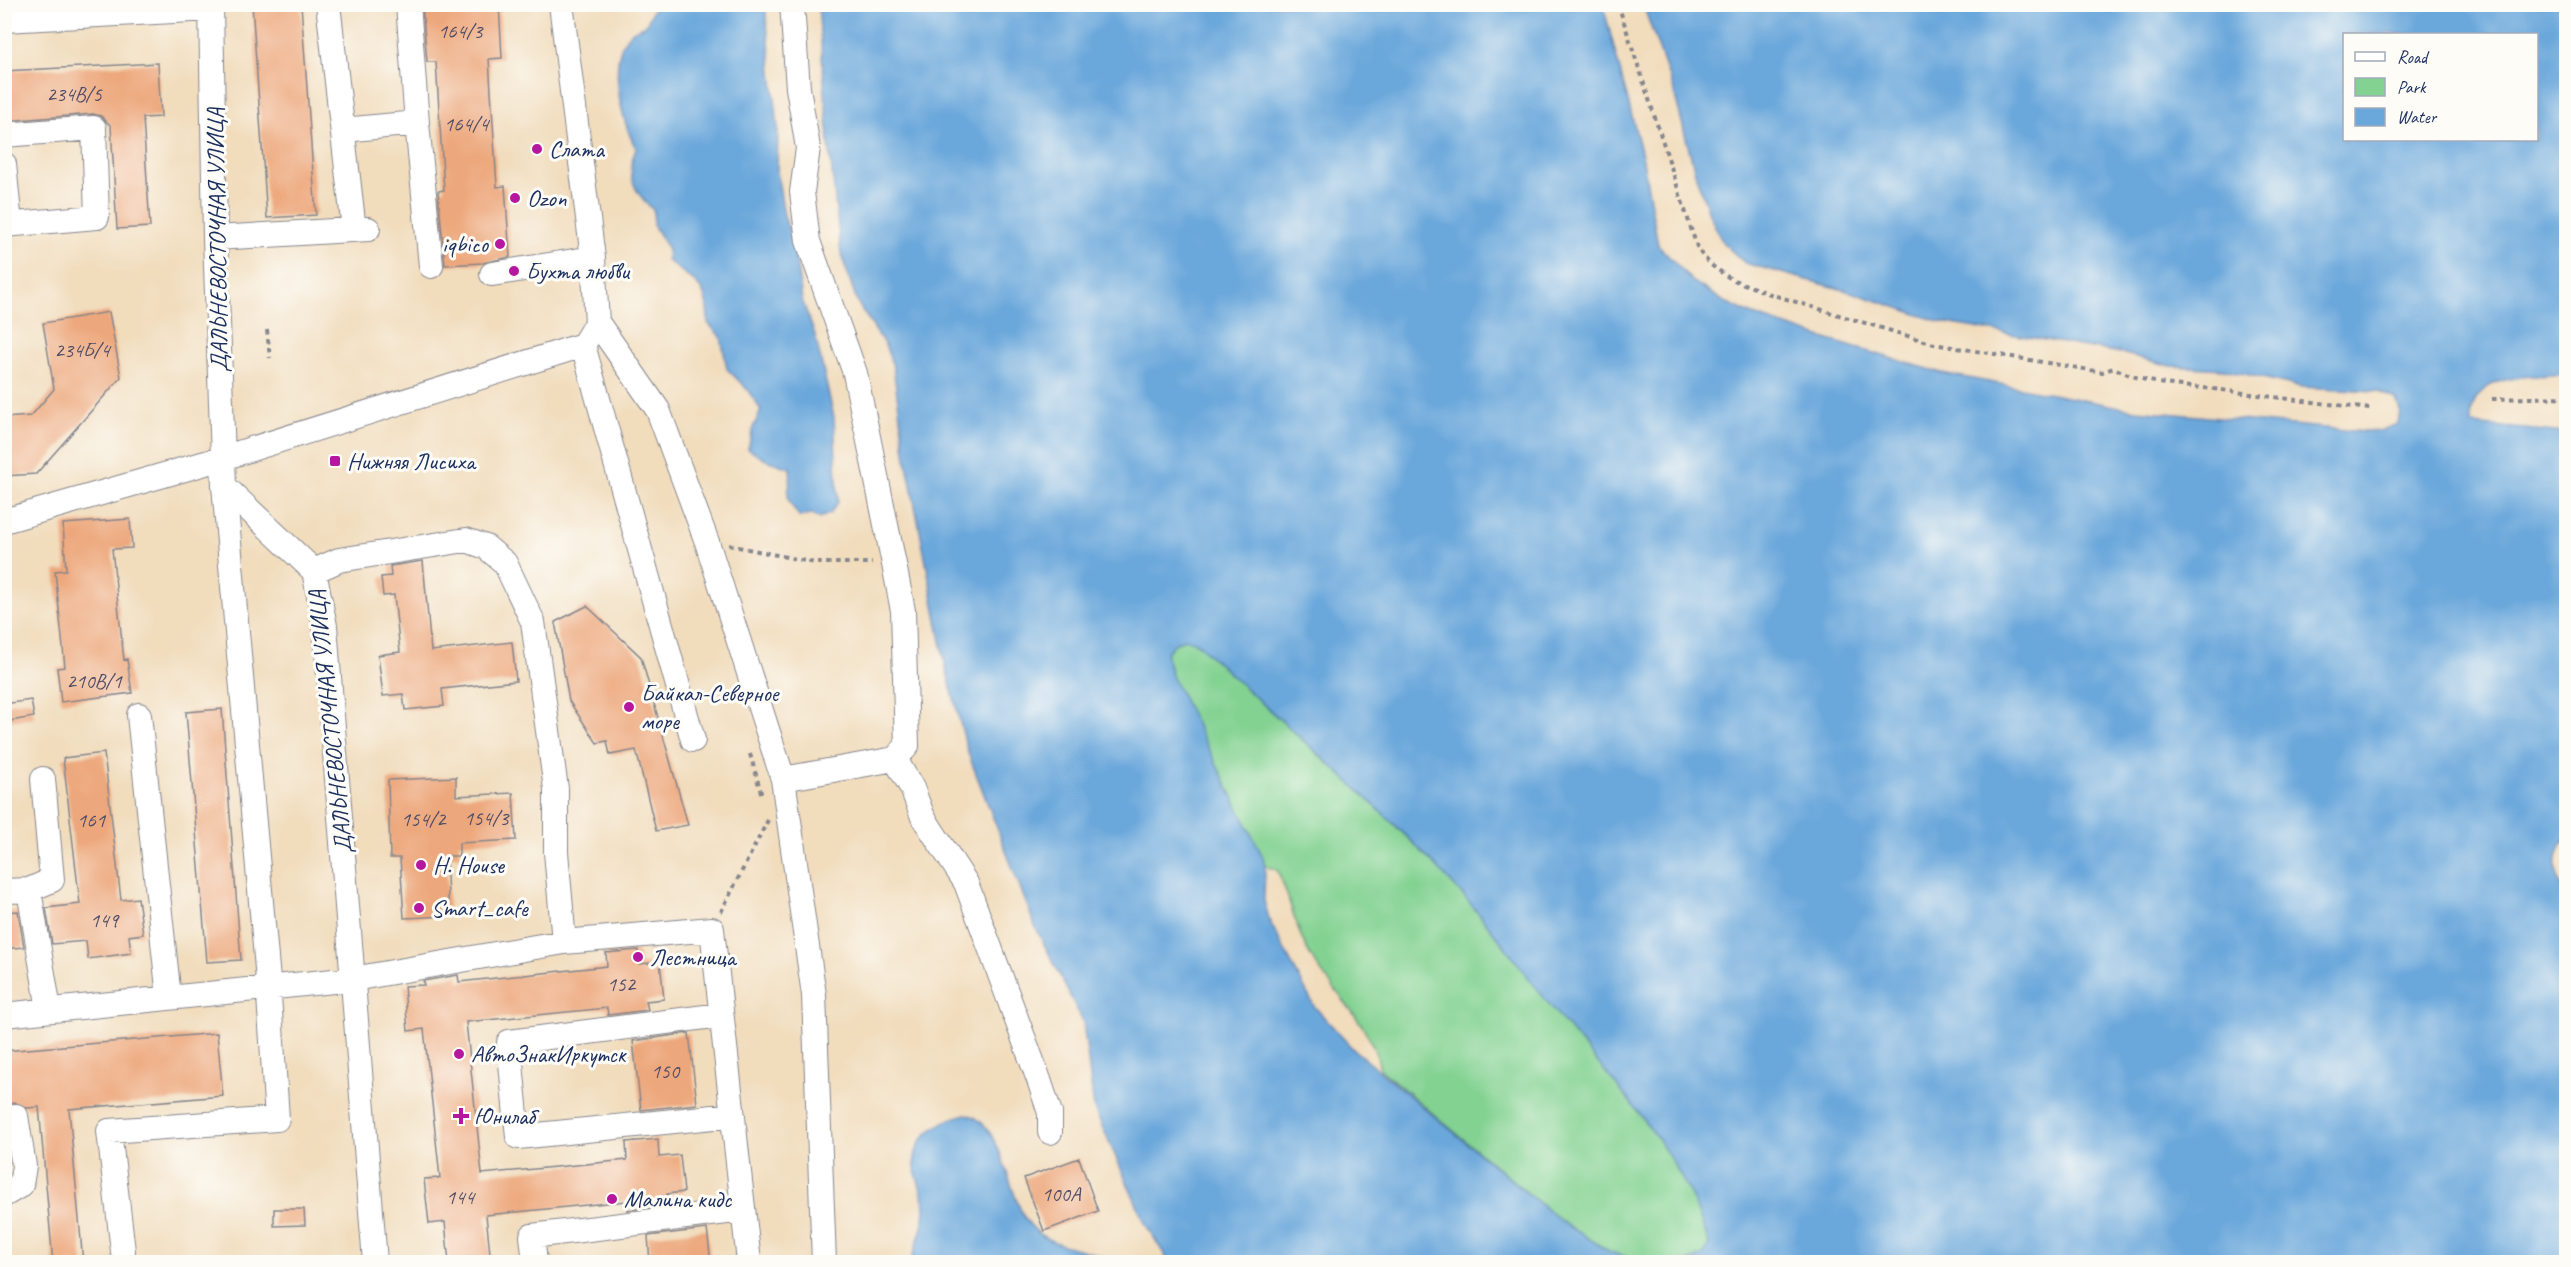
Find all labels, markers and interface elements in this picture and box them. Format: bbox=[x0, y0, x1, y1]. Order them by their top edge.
house number: 164/3 bbox=[438, 18, 484, 44]
legend bbox=[2343, 33, 2538, 141]
text: Road bbox=[2397, 46, 2430, 68]
text: Park bbox=[2397, 76, 2427, 98]
house number: 234В/5 bbox=[46, 81, 103, 107]
street label: ДАЛЬНЕВОСТОЧНАЯ УЛИЦА bbox=[200, 106, 234, 373]
text: Water bbox=[2397, 106, 2438, 128]
house number: 164/4 bbox=[444, 111, 491, 137]
place label: Слата bbox=[549, 134, 605, 164]
marker: Слата bbox=[530, 142, 544, 156]
place label: Ozon bbox=[527, 183, 567, 213]
marker: Ozon bbox=[508, 191, 522, 205]
place label: iqbico bbox=[442, 229, 490, 259]
marker: iqbico bbox=[493, 237, 507, 251]
place label: Бухта любви bbox=[526, 256, 631, 286]
marker: Бухта любви bbox=[507, 264, 521, 278]
house number: 234Б/4 bbox=[54, 337, 112, 363]
place label: Нижняя Лисиха bbox=[347, 446, 477, 476]
marker: Нижняя Лисиха bbox=[328, 454, 342, 468]
street label: ДАЛЬНЕВОСТОЧНАЯ УЛИЦА bbox=[301, 588, 359, 855]
house number: 210В/1 bbox=[66, 668, 123, 694]
place label: Байкал-Северное море bbox=[641, 678, 781, 736]
marker: Байкал-Северное море bbox=[622, 700, 636, 714]
house number: 154/3 bbox=[464, 805, 510, 831]
house number: 154/2 bbox=[401, 806, 447, 832]
house number: 161 bbox=[77, 807, 107, 833]
place label: H. House bbox=[433, 850, 506, 880]
marker: H. House bbox=[414, 858, 428, 872]
place label: Smart_cafe bbox=[431, 893, 530, 923]
marker: Smart_cafe bbox=[412, 901, 426, 915]
house number: 149 bbox=[90, 907, 120, 933]
place label: Лестница bbox=[650, 942, 738, 972]
marker: Лестница bbox=[631, 950, 645, 964]
house number: 152 bbox=[607, 971, 637, 997]
place label: АвтоЗнакИркутск bbox=[471, 1039, 628, 1069]
marker: АвтоЗнакИркутск bbox=[452, 1047, 466, 1061]
house number: 150 bbox=[651, 1058, 681, 1084]
place label: Юнилаб bbox=[474, 1101, 539, 1131]
marker: Юнилаб bbox=[452, 1107, 470, 1125]
house number: 100А bbox=[1042, 1181, 1082, 1207]
house number: 144 bbox=[446, 1184, 477, 1210]
place label: Малина кидс bbox=[624, 1184, 733, 1214]
marker: Малина кидс bbox=[605, 1192, 619, 1206]

